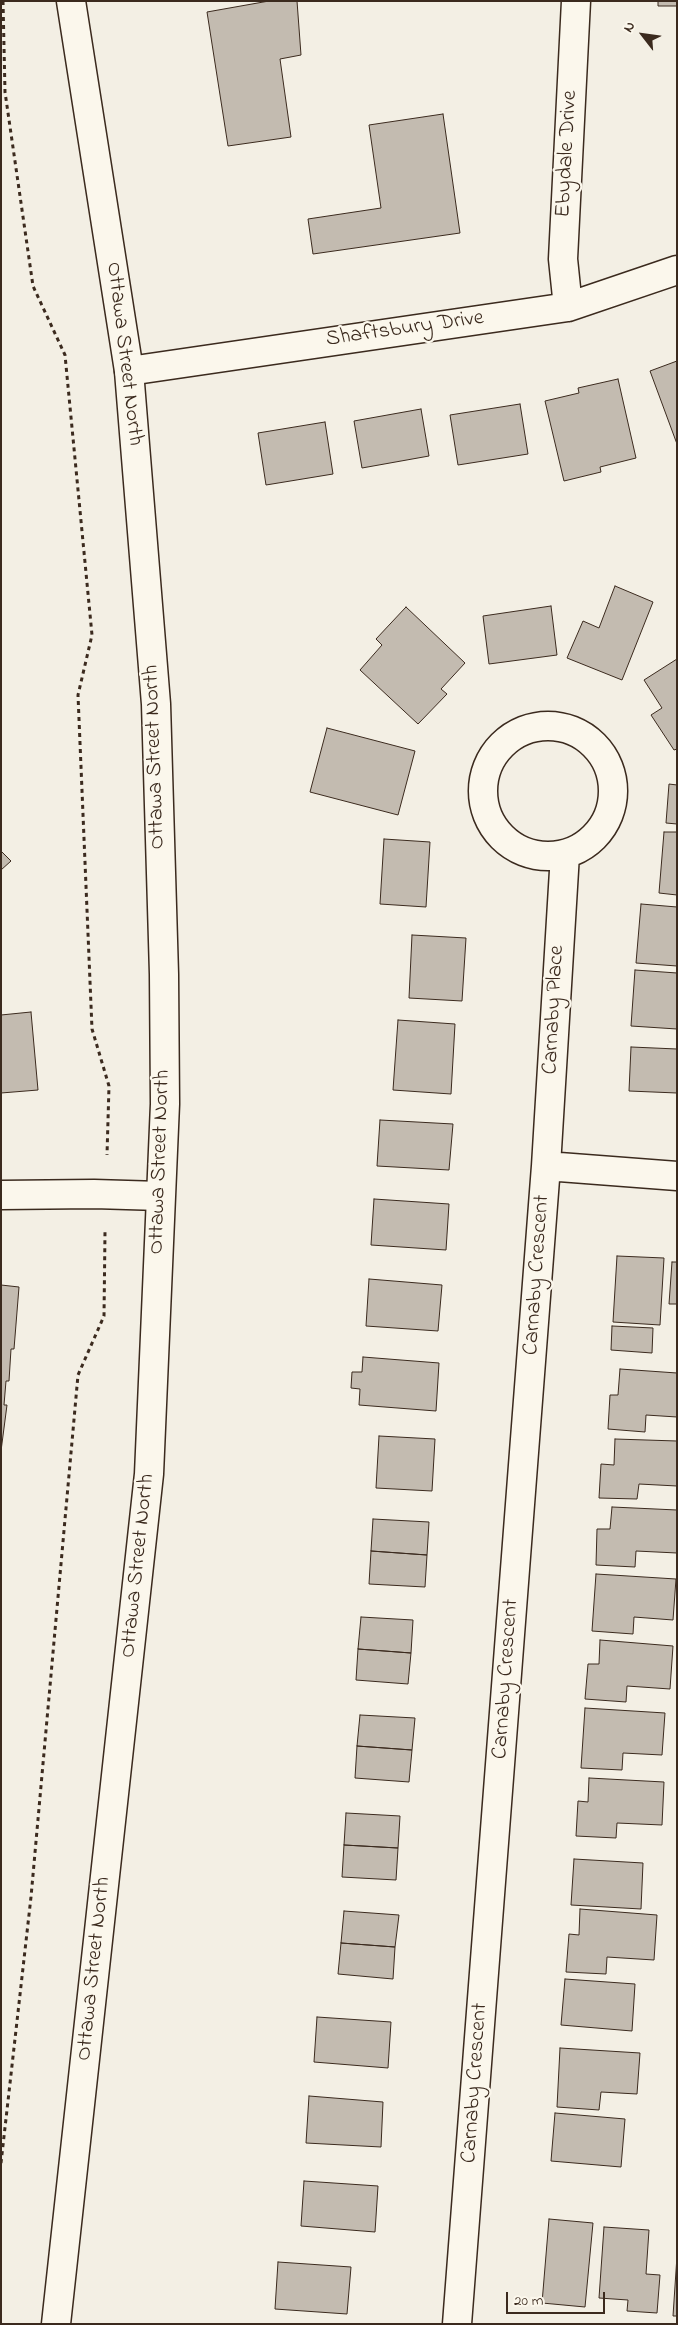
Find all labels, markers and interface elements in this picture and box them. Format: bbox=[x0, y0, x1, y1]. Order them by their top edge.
north arrow bbox=[618, 10, 668, 60]
text: N bbox=[618, 18, 641, 37]
street label: Ebydale Drive bbox=[551, 90, 585, 218]
street label: Ottawa Street North bbox=[99, 261, 147, 447]
street label: Shaftsbury Drive bbox=[324, 306, 486, 354]
street label: Ottawa Street North bbox=[140, 664, 172, 850]
street label: Carnaby Place bbox=[538, 945, 572, 1075]
street label: Ottawa Street North bbox=[145, 1069, 177, 1255]
street label: Carnaby Crescent bbox=[519, 1194, 557, 1356]
street label: Ottawa Street North bbox=[116, 1473, 162, 1659]
street label: Carnaby Crescent bbox=[488, 1598, 526, 1760]
street label: Ottawa Street North bbox=[72, 1876, 118, 2062]
street label: Carnaby Crescent bbox=[457, 2002, 495, 2164]
scale bar bbox=[508, 2282, 607, 2314]
text: 20 m bbox=[514, 2290, 543, 2312]

